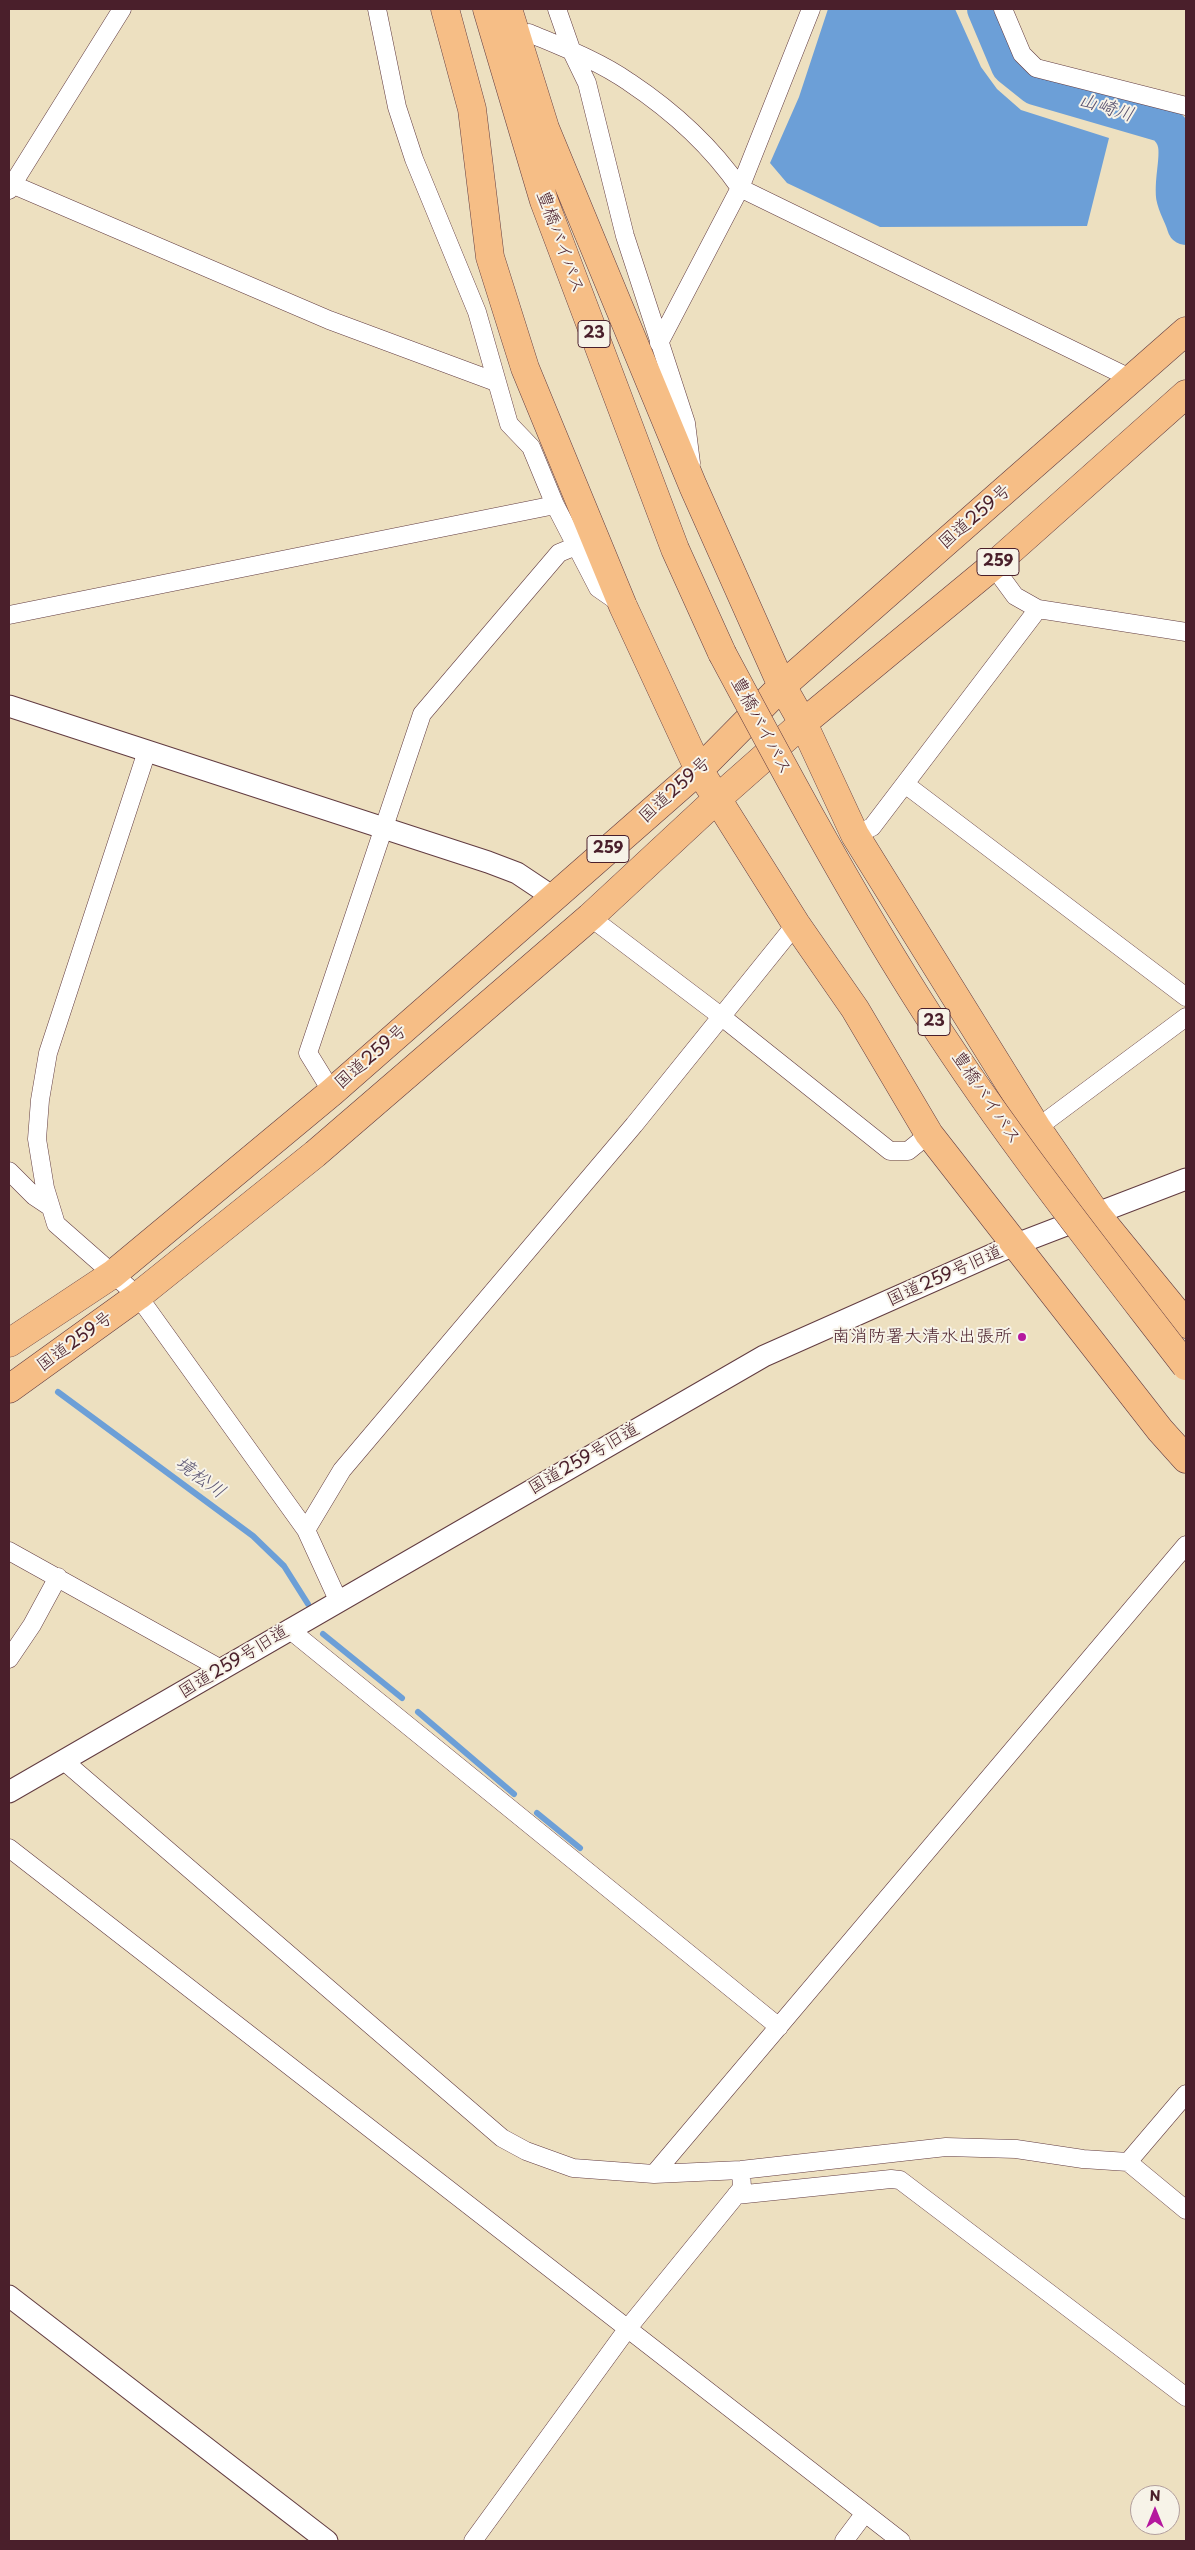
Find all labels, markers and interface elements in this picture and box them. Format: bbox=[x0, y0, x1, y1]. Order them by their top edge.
water label: 山崎川 bbox=[1075, 89, 1137, 127]
street label: 豊橋バイパス bbox=[531, 188, 589, 296]
road number: 23 bbox=[578, 320, 610, 348]
street label: 国道259号 bbox=[934, 480, 1016, 554]
road number: 259 bbox=[977, 548, 1019, 576]
street label: 豊橋バイパス bbox=[726, 673, 796, 779]
street label: 国道259号 bbox=[635, 752, 715, 828]
road number: 259 bbox=[587, 836, 629, 862]
road number: 23 bbox=[918, 1009, 950, 1036]
street label: 国道259号 bbox=[330, 1020, 412, 1094]
street label: 豊橋バイパス bbox=[947, 1047, 1025, 1149]
street label: 国道259号旧道 bbox=[884, 1241, 1006, 1311]
street label: 国道259号 bbox=[33, 1307, 117, 1377]
place label: 南消防署大清水出張所 bbox=[832, 1326, 1012, 1348]
marker: 南消防署大清水出張所 bbox=[1016, 1331, 1028, 1343]
street label: 国道259号旧道 bbox=[525, 1418, 643, 1500]
water label: 境松川 bbox=[170, 1452, 230, 1504]
street label: 国道259号旧道 bbox=[175, 1621, 293, 1703]
north arrow bbox=[1130, 2485, 1180, 2535]
text: N bbox=[1149, 2485, 1161, 2506]

